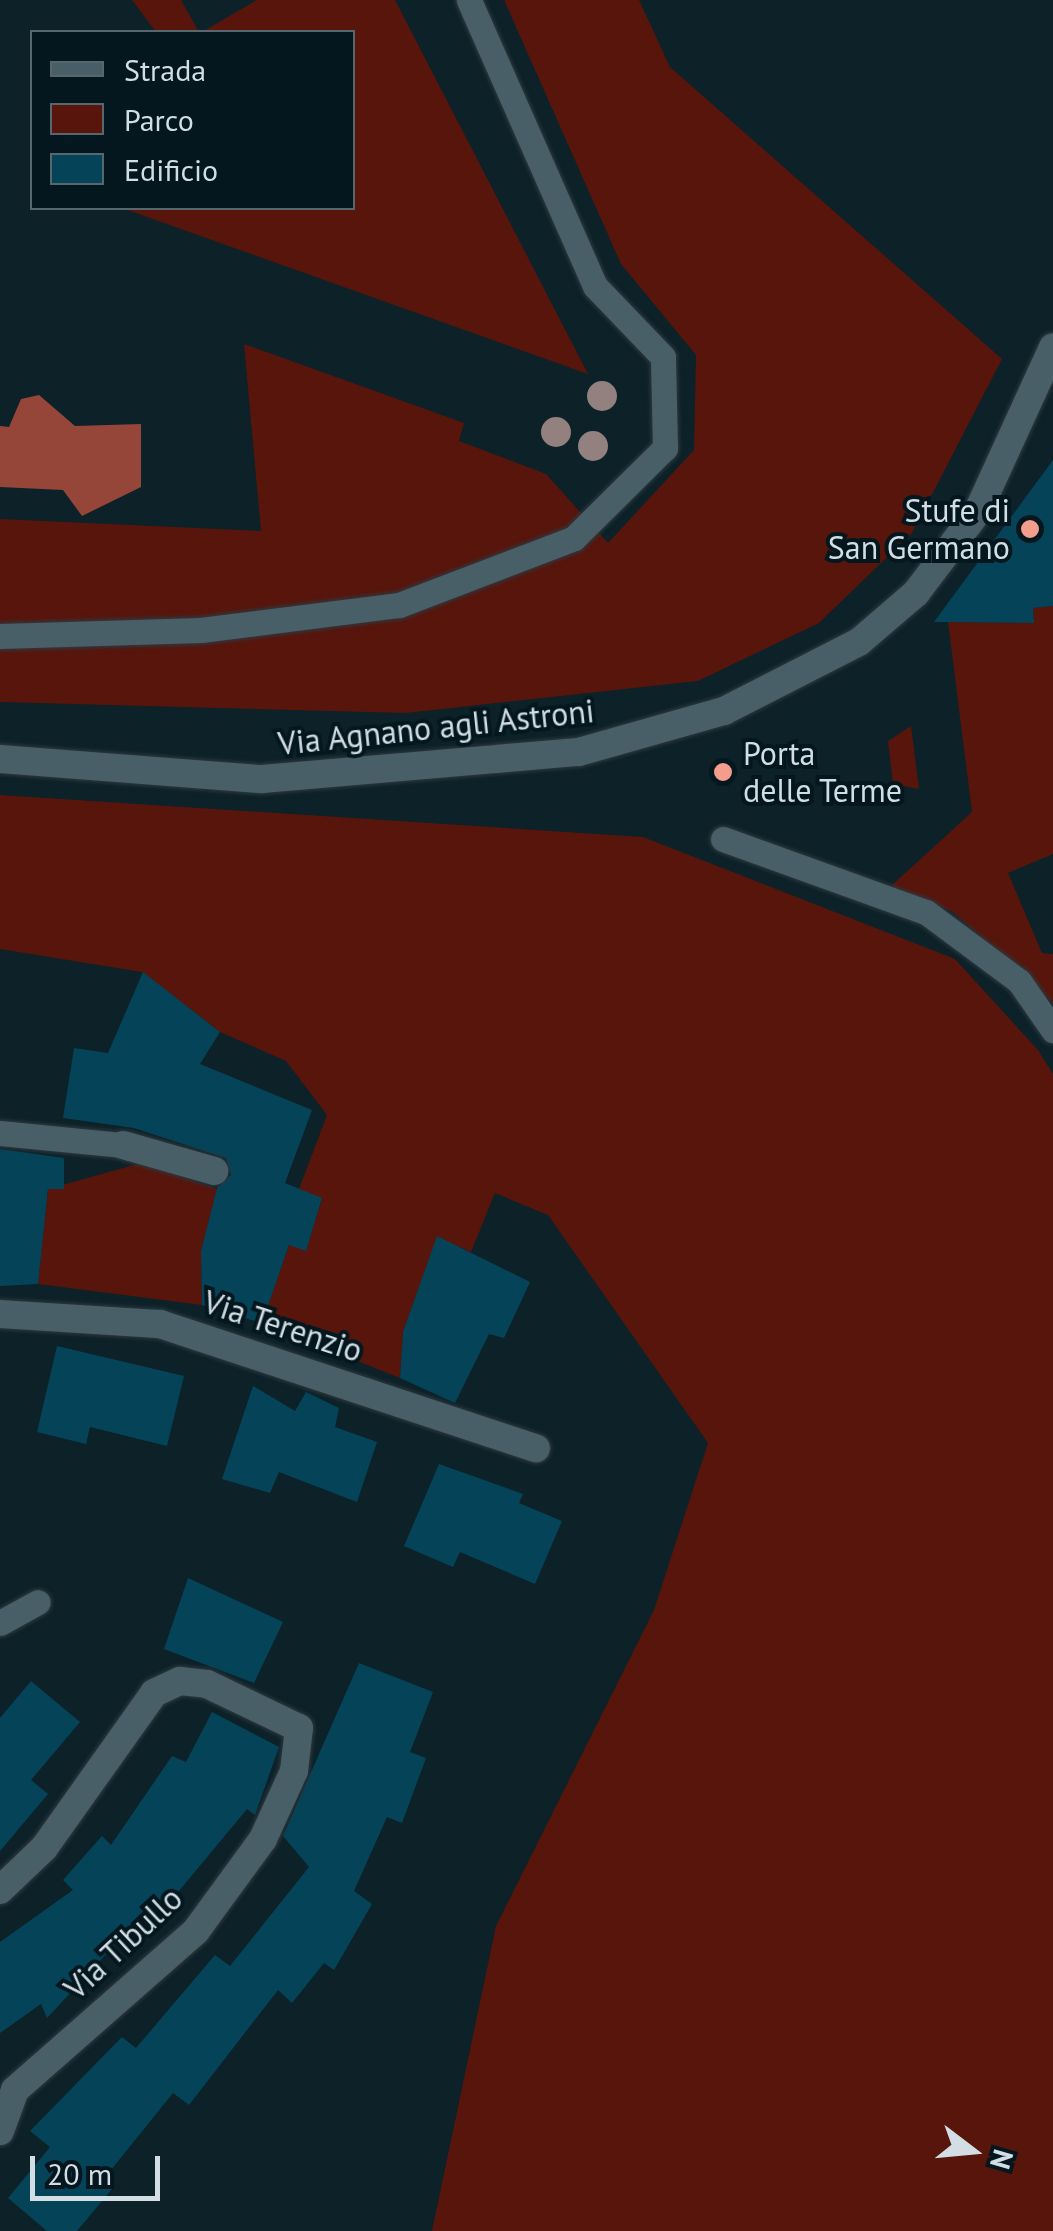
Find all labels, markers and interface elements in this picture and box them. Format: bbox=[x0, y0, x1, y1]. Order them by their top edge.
legend bbox=[30, 30, 355, 210]
text: Strada bbox=[124, 50, 206, 89]
text: Parco bbox=[124, 100, 194, 139]
text: Edificio bbox=[124, 150, 218, 189]
place label: Stufe di San Germano bbox=[828, 492, 1010, 567]
marker: Stufe di San Germano bbox=[1019, 518, 1041, 540]
street label: Via Agnano agli Astroni bbox=[275, 691, 597, 763]
place label: Porta delle Terme bbox=[743, 735, 903, 810]
marker: Porta delle Terme bbox=[712, 761, 734, 783]
street label: Via Terenzio bbox=[198, 1282, 368, 1370]
street label: Via Tibullo bbox=[56, 1879, 190, 2007]
north arrow bbox=[923, 2101, 1023, 2201]
scale bar bbox=[35, 2136, 165, 2198]
text: N bbox=[982, 2145, 1023, 2173]
text: 20 m bbox=[47, 2154, 112, 2193]

